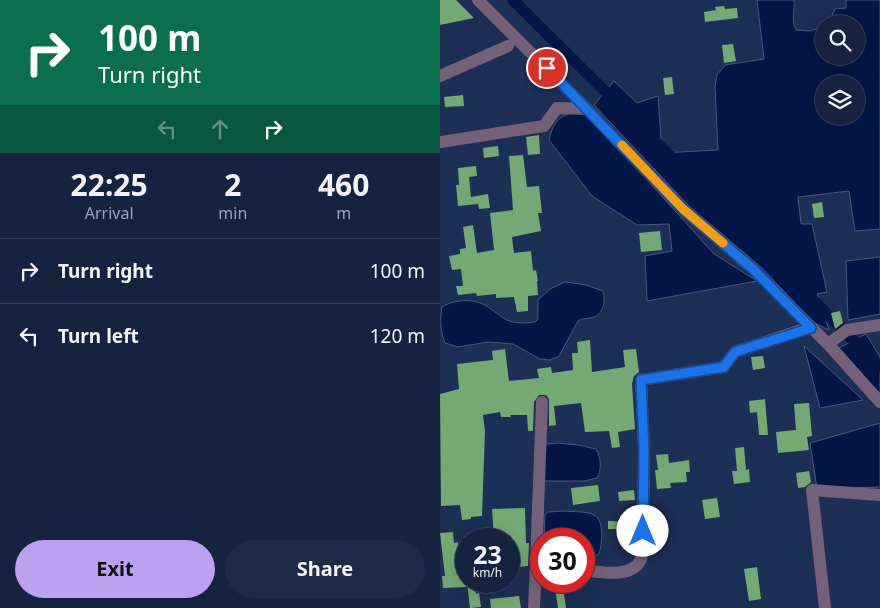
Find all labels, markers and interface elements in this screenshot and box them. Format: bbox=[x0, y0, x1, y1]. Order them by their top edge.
text: 100 m bbox=[98, 14, 201, 61]
map controls bbox=[815, 15, 865, 125]
button: search bbox=[815, 15, 865, 65]
icon: right bbox=[15, 20, 80, 85]
pin bbox=[526, 47, 568, 89]
icon: arrive bbox=[533, 54, 561, 82]
text: Turn right bbox=[98, 59, 201, 89]
button: layers bbox=[815, 75, 865, 125]
icon: left bbox=[153, 115, 181, 143]
icon: ahead bbox=[206, 115, 234, 143]
icon: right bbox=[259, 115, 287, 143]
text: 22:25 bbox=[71, 164, 148, 205]
text: 2 bbox=[224, 164, 241, 205]
text: 460 bbox=[318, 164, 369, 205]
text: Arrival bbox=[85, 202, 134, 224]
text: min bbox=[218, 202, 247, 224]
text: m bbox=[336, 202, 351, 224]
icon: right bbox=[15, 257, 43, 285]
text: Turn right bbox=[58, 258, 153, 284]
text: 100 m bbox=[370, 258, 425, 284]
icon: left bbox=[15, 322, 43, 350]
text: Turn left bbox=[58, 323, 139, 349]
text: 120 m bbox=[370, 323, 425, 349]
position arrow bbox=[616, 504, 668, 556]
speed limit sign: 30 bbox=[530, 528, 595, 593]
text: 23 bbox=[473, 537, 502, 571]
button: Exit bbox=[15, 540, 215, 598]
button: Share bbox=[225, 540, 425, 598]
text: km/h bbox=[473, 564, 502, 581]

